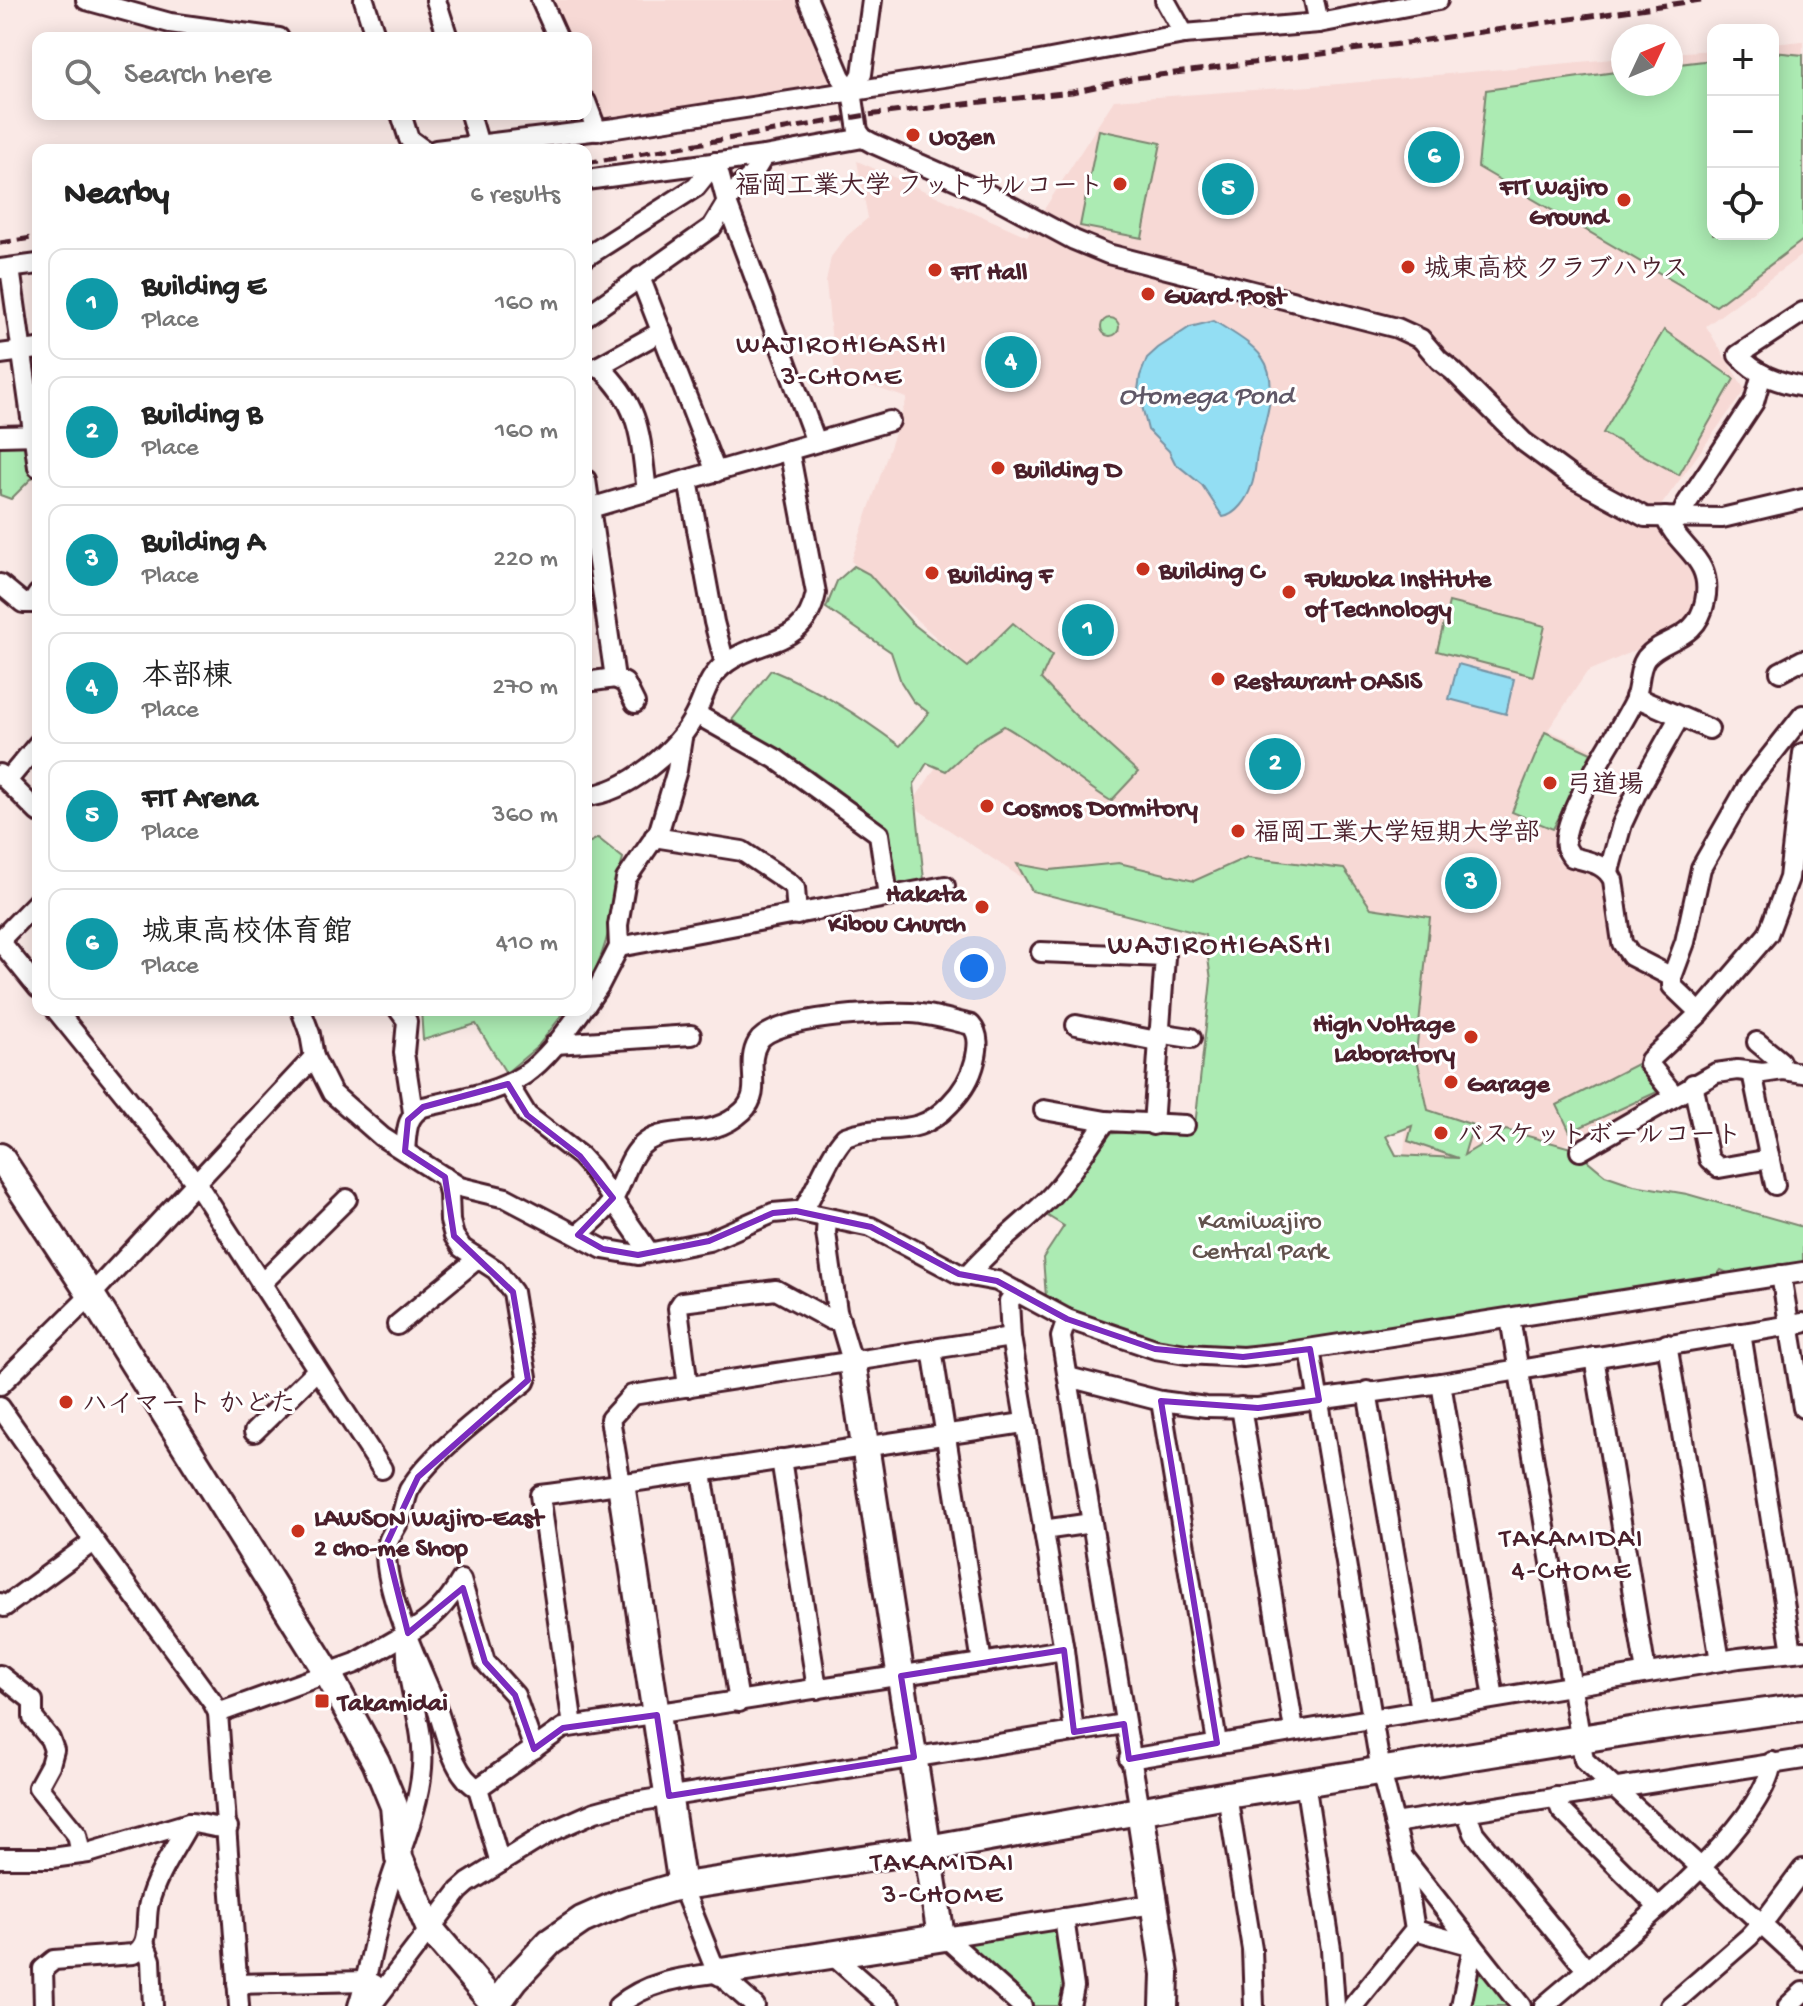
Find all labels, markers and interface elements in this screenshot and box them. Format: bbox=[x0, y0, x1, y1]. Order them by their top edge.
north arrow bbox=[1611, 24, 1683, 96]
map controls bbox=[1707, 24, 1779, 240]
button: + bbox=[1707, 24, 1779, 96]
search box bbox=[32, 32, 592, 120]
icon: search bbox=[60, 54, 104, 98]
text: Search here bbox=[124, 59, 272, 94]
button: − bbox=[1707, 96, 1779, 168]
place label: Uozen bbox=[929, 124, 995, 155]
marker: Uozen bbox=[904, 126, 922, 144]
pin: 6 bbox=[1408, 127, 1460, 187]
pin: 5 bbox=[1202, 159, 1254, 219]
button: locate bbox=[1707, 168, 1779, 240]
place label: 福岡工業大学 フットサルコート bbox=[735, 172, 1104, 204]
place label: FIT Wajiro Ground bbox=[1499, 174, 1611, 235]
marker: 福岡工業大学 フットサルコート bbox=[1111, 175, 1129, 193]
text: Nearby bbox=[64, 176, 169, 216]
text: 6 results bbox=[470, 181, 560, 212]
marker: FIT Wajiro Ground bbox=[1615, 191, 1633, 209]
place label: 城東高校 クラブハウス bbox=[1424, 254, 1689, 287]
marker: 城東高校 クラブハウス bbox=[1399, 258, 1417, 276]
place label: FIT Hall bbox=[950, 259, 1028, 290]
marker: FIT Hall bbox=[926, 261, 944, 279]
text: Building E bbox=[142, 271, 266, 306]
place label: Guard Post bbox=[1164, 283, 1288, 314]
marker: Guard Post bbox=[1139, 285, 1157, 303]
text: 1 bbox=[87, 289, 97, 320]
text: 160 m bbox=[495, 289, 558, 320]
text: Place bbox=[142, 306, 199, 337]
district label: WAJIROHIGASHI 3-CHOME bbox=[736, 330, 948, 395]
pin: 4 bbox=[985, 332, 1037, 392]
water label: Otomega Pond bbox=[1119, 381, 1296, 414]
text: Building B bbox=[142, 399, 262, 434]
text: 2 bbox=[86, 417, 98, 448]
text: 160 m bbox=[495, 417, 558, 448]
text: Place bbox=[142, 434, 199, 465]
place label: Building D bbox=[1013, 457, 1123, 488]
marker: Building D bbox=[989, 459, 1007, 477]
text: Building A bbox=[142, 527, 265, 562]
text: 3 bbox=[85, 545, 99, 576]
text: 220 m bbox=[493, 545, 558, 576]
place label: Building C bbox=[1158, 558, 1267, 589]
marker: Building C bbox=[1134, 560, 1152, 578]
text: Place bbox=[142, 562, 199, 593]
place label: Building F bbox=[947, 562, 1054, 593]
marker: Building F bbox=[923, 564, 941, 582]
place label: Fukuoka Institute of Technology bbox=[1304, 566, 1493, 627]
marker: Fukuoka Institute of Technology bbox=[1280, 583, 1298, 601]
pin: 1 bbox=[1062, 600, 1114, 660]
text: 本部棟 bbox=[142, 661, 232, 696]
place label: Restaurant OASIS bbox=[1233, 668, 1423, 699]
marker: Restaurant OASIS bbox=[1209, 670, 1227, 688]
text: 4 bbox=[86, 673, 98, 704]
text: 270 m bbox=[492, 673, 558, 704]
text: Place bbox=[142, 696, 199, 727]
pin: 2 bbox=[1249, 734, 1301, 794]
place label: 弓道場 bbox=[1566, 771, 1644, 803]
marker: 弓道場 bbox=[1541, 774, 1559, 792]
text: FIT Arena bbox=[142, 783, 258, 818]
place label: Cosmos Dormitory bbox=[1003, 795, 1198, 826]
marker: Cosmos Dormitory bbox=[978, 797, 996, 815]
text: 5 bbox=[85, 801, 99, 832]
text: 360 m bbox=[492, 801, 558, 832]
text: Place bbox=[142, 818, 199, 849]
place label: 福岡工業大学短期大学部 bbox=[1254, 819, 1540, 851]
marker: 福岡工業大学短期大学部 bbox=[1229, 822, 1247, 840]
pin: 3 bbox=[1445, 853, 1497, 913]
place label: Hakata Kibou Church bbox=[827, 881, 968, 942]
marker: Hakata Kibou Church bbox=[973, 898, 991, 916]
text: 城東高校体育館 bbox=[142, 917, 352, 952]
text: 6 bbox=[85, 929, 99, 960]
text: 410 m bbox=[496, 929, 558, 960]
district label: WAJIROHIGASHI bbox=[1107, 930, 1333, 965]
your location bbox=[954, 948, 994, 988]
text: Place bbox=[142, 952, 199, 983]
place label: High Voltage Laboratory bbox=[1313, 1011, 1457, 1072]
marker: High Voltage Laboratory bbox=[1462, 1028, 1480, 1046]
place label: Garage bbox=[1467, 1071, 1551, 1102]
marker: Garage bbox=[1442, 1073, 1460, 1091]
place label: バスケットボールコート bbox=[1457, 1122, 1742, 1153]
marker: バスケットボールコート bbox=[1432, 1124, 1450, 1142]
park label: Kamiwajiro Central Park bbox=[1192, 1208, 1330, 1269]
place label: ハイマート かどた bbox=[82, 1390, 296, 1422]
marker: ハイマート かどた bbox=[57, 1393, 75, 1411]
place label: LAWSON Wajiro-East 2 cho-me Shop bbox=[314, 1505, 546, 1566]
marker: LAWSON Wajiro-East 2 cho-me Shop bbox=[289, 1522, 307, 1540]
district label: TAKAMIDAI 4-CHOME bbox=[1498, 1524, 1644, 1589]
place label: Takamidai bbox=[336, 1690, 448, 1721]
marker: Takamidai bbox=[313, 1692, 331, 1710]
district label: TAKAMIDAI 3-CHOME bbox=[869, 1848, 1015, 1913]

